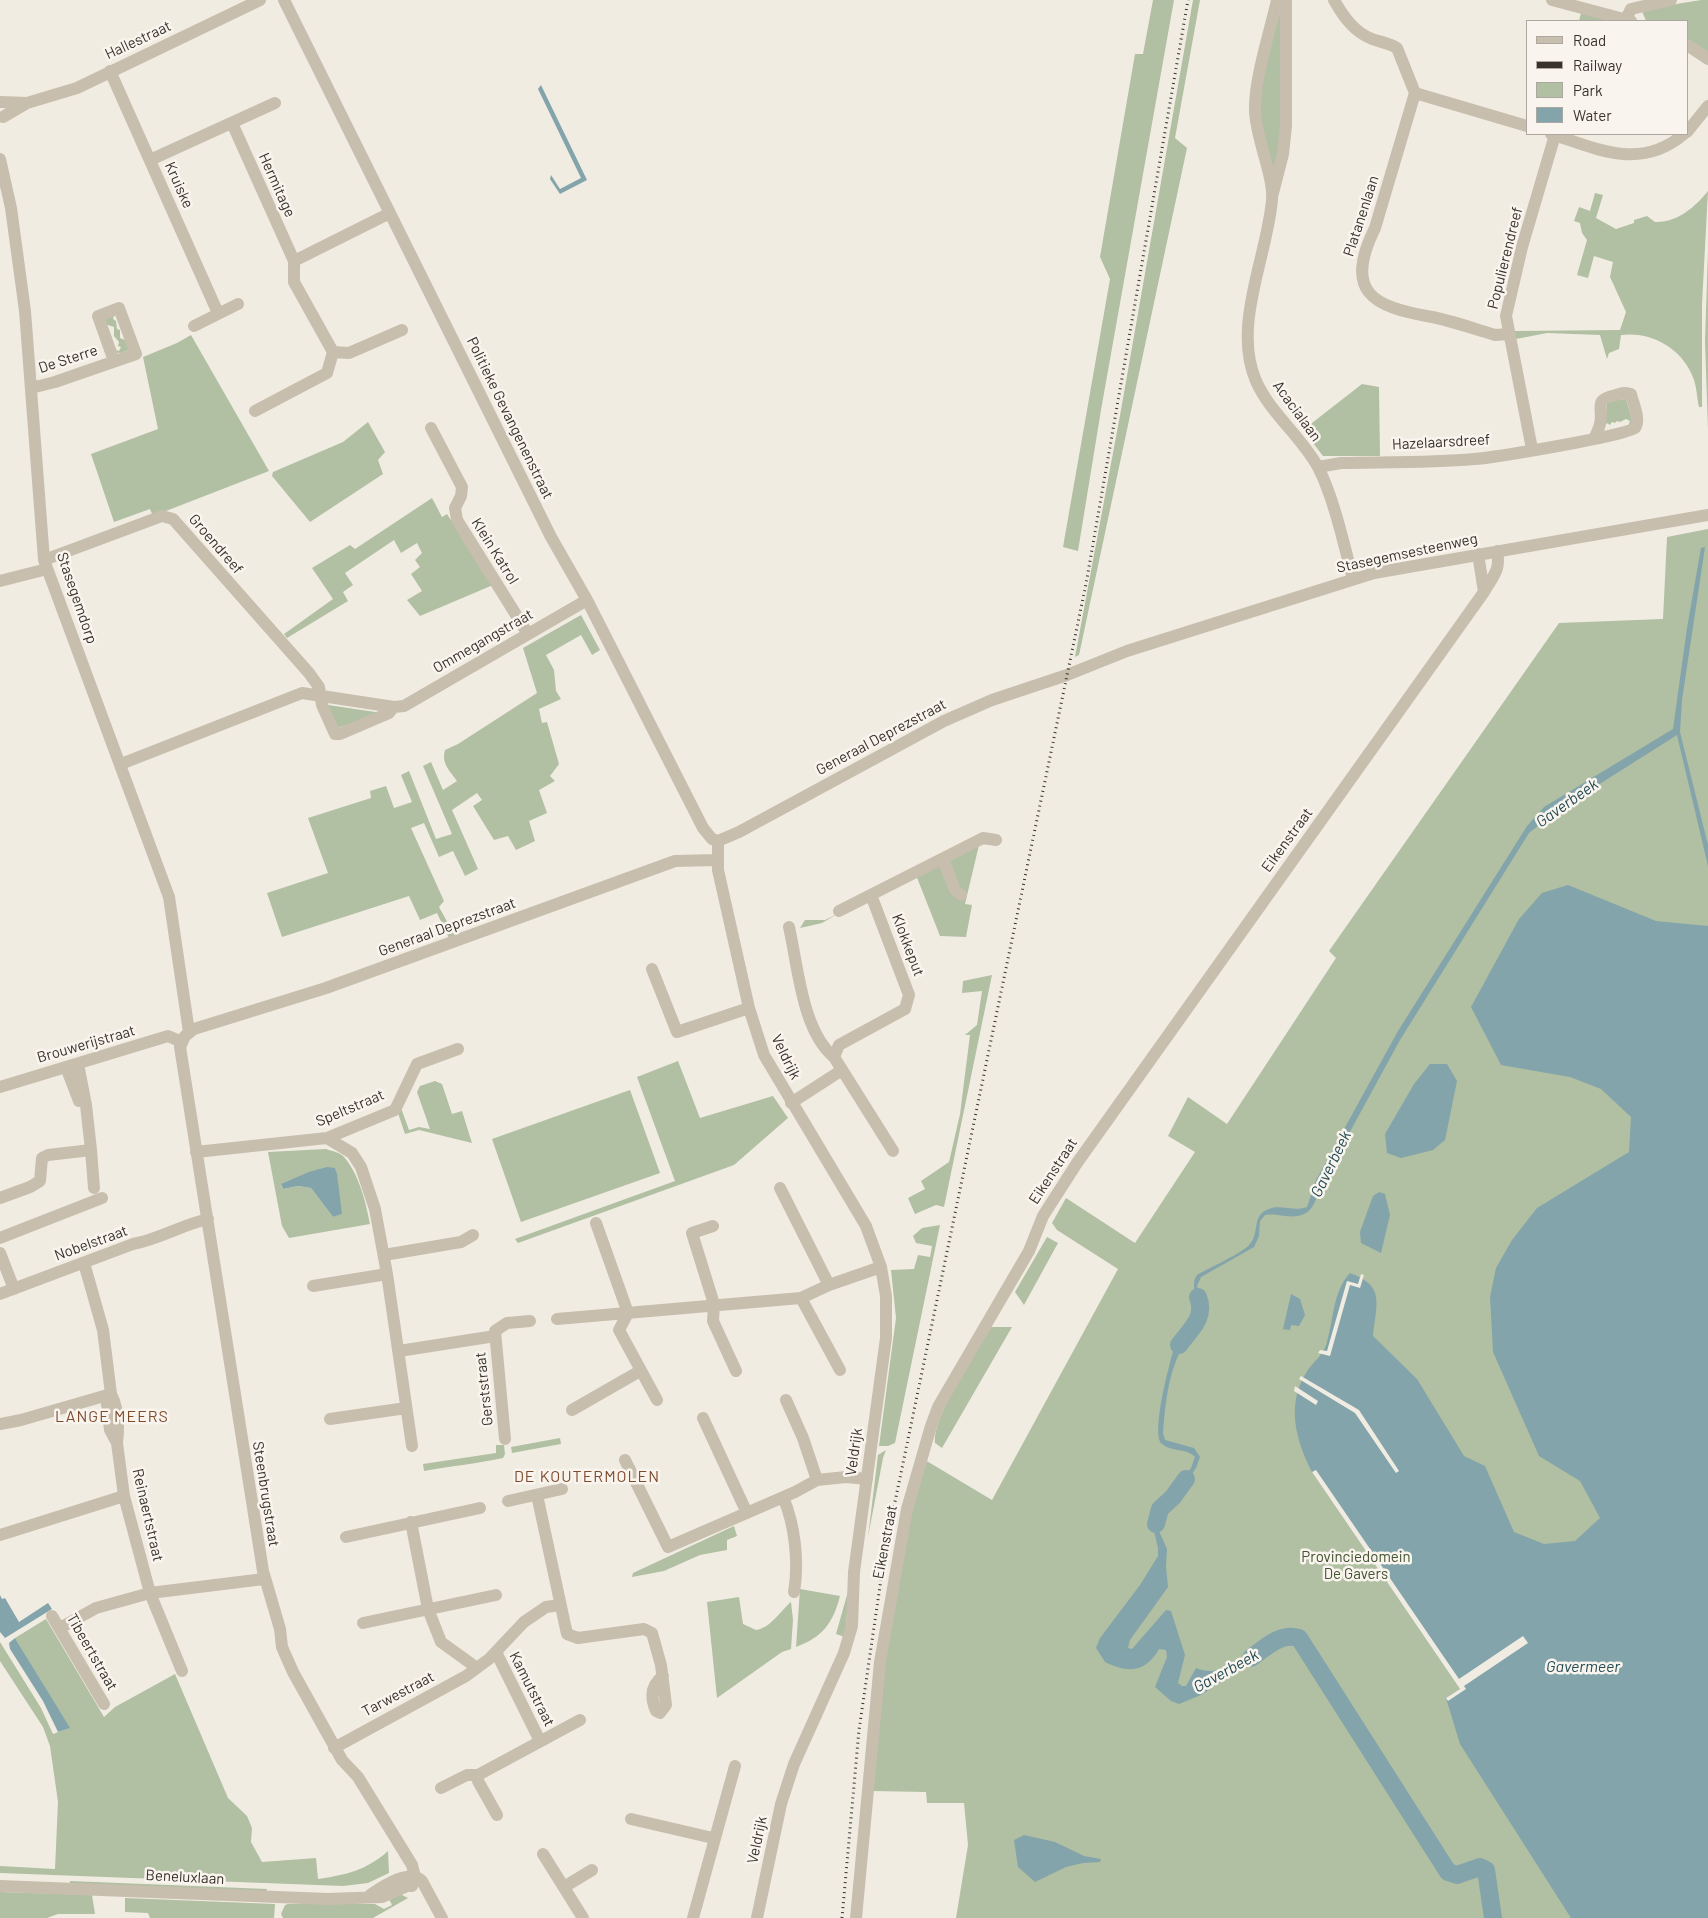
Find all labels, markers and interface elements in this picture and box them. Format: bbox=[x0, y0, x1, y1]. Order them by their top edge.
street label: Hallestraat bbox=[102, 17, 174, 63]
legend bbox=[1526, 20, 1688, 135]
text: Road bbox=[1573, 31, 1606, 49]
text: Railway bbox=[1573, 56, 1622, 74]
text: Park bbox=[1573, 81, 1602, 99]
text: Water bbox=[1573, 106, 1612, 124]
street label: Hermitage bbox=[255, 150, 299, 220]
street label: Kruiske bbox=[161, 159, 197, 211]
street label: Platanenlaan bbox=[1339, 173, 1383, 259]
street label: Populierendreef bbox=[1484, 205, 1526, 311]
street label: Politieke Gevangenenstraat bbox=[463, 334, 557, 502]
street label: De Sterre bbox=[36, 341, 100, 377]
street label: Acacialaan bbox=[1269, 377, 1325, 445]
street label: Hazelaarsdreef bbox=[1391, 430, 1491, 454]
street label: Groendreef bbox=[185, 510, 247, 578]
street label: Klein Katrol bbox=[468, 515, 522, 587]
street label: Stasegemsesteenweg bbox=[1335, 529, 1479, 577]
street label: Stasegemdorp bbox=[53, 550, 101, 646]
street label: Ommegangstraat bbox=[430, 605, 536, 677]
street label: Generaal Deprezstraat bbox=[813, 695, 949, 779]
water label: Gaverbeek bbox=[1532, 775, 1602, 831]
street label: Eikenstraat bbox=[1258, 804, 1316, 876]
street label: Generaal Deprezstraat bbox=[376, 894, 518, 960]
street label: Klokkeput bbox=[888, 911, 928, 979]
street label: Brouwerijstraat bbox=[35, 1021, 137, 1067]
street label: Veldrijk bbox=[767, 1031, 805, 1083]
street label: Speltstraat bbox=[313, 1086, 387, 1130]
water label: Gaverbeek bbox=[1307, 1128, 1355, 1200]
street label: Eikenstraat bbox=[1025, 1135, 1081, 1207]
street label: Nobelstraat bbox=[52, 1221, 130, 1265]
street label: Gerststraat bbox=[471, 1351, 497, 1427]
district label: LANGE MEERS bbox=[54, 1407, 170, 1427]
street label: Veldrijk bbox=[842, 1427, 866, 1477]
street label: Steenbrugstraat bbox=[249, 1440, 283, 1548]
street label: Reinaertstraat bbox=[129, 1467, 167, 1563]
district label: DE KOUTERMOLEN bbox=[512, 1467, 662, 1487]
street label: Eikenstraat bbox=[869, 1503, 901, 1581]
park label: Provinciedomein De Gavers bbox=[1301, 1548, 1411, 1583]
street label: Tibeertstraat bbox=[63, 1610, 121, 1694]
water label: Gaverbeek bbox=[1190, 1645, 1262, 1697]
street label: Kamutstraat bbox=[505, 1649, 559, 1729]
water label: Gavermeer bbox=[1546, 1657, 1620, 1677]
street label: Tarwestraat bbox=[359, 1667, 437, 1721]
street label: Veldrijk bbox=[743, 1815, 771, 1865]
street label: Beneluxlaan bbox=[145, 1866, 225, 1888]

